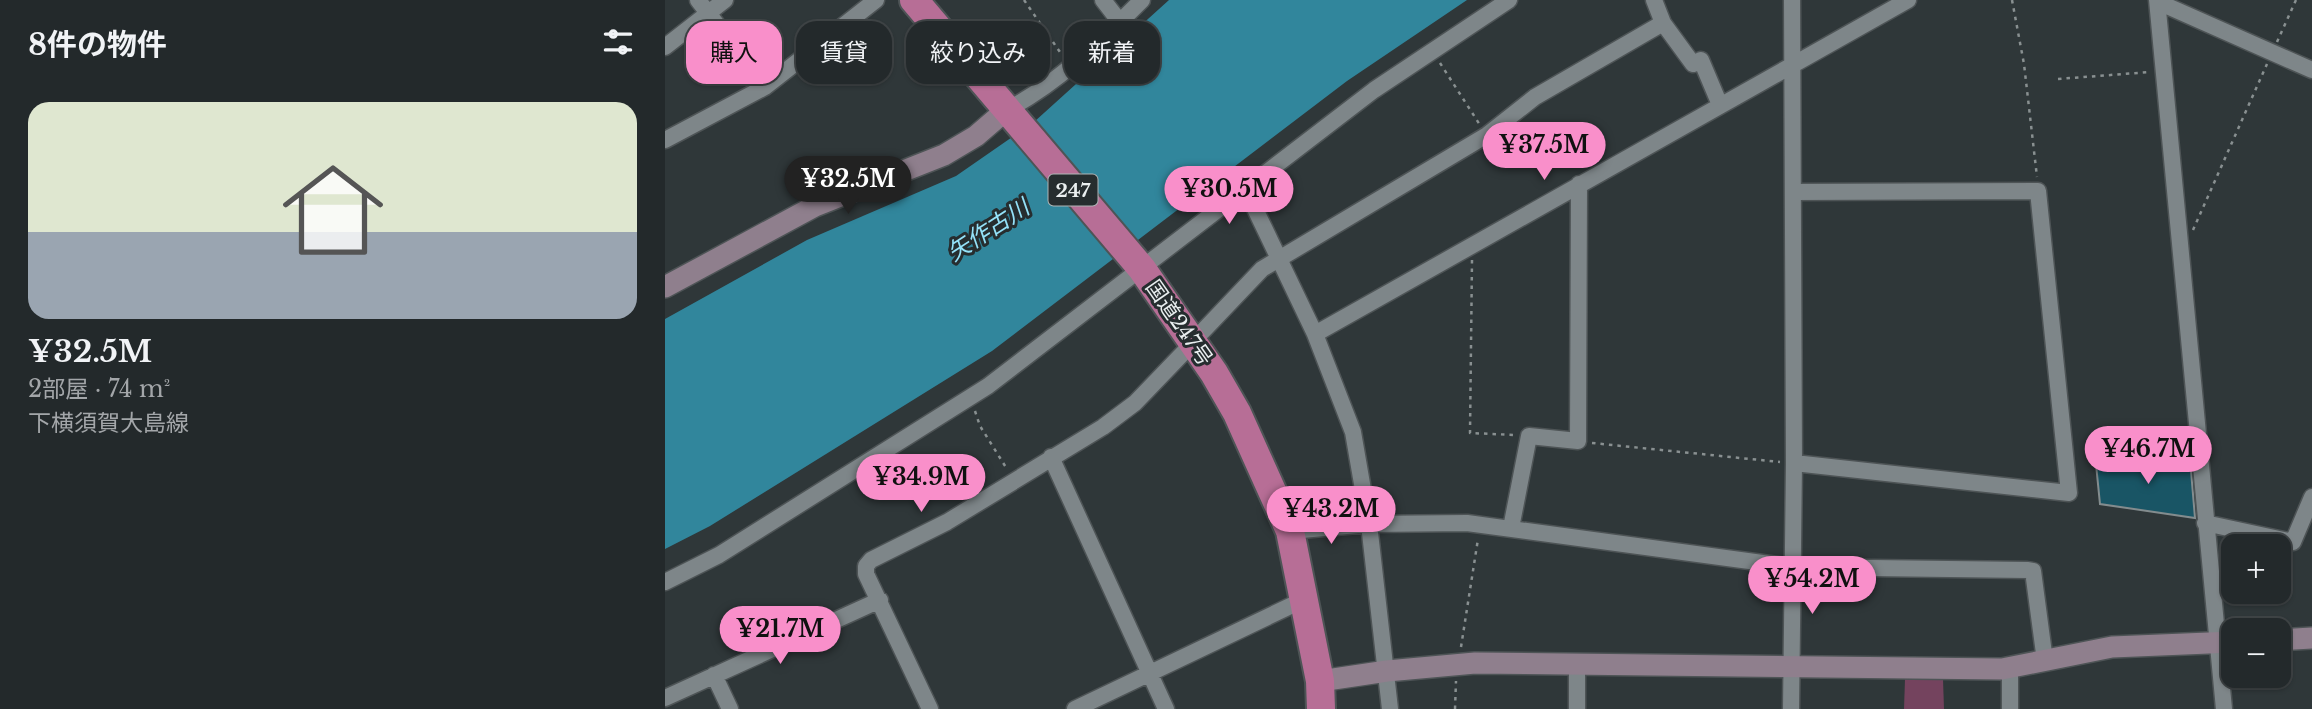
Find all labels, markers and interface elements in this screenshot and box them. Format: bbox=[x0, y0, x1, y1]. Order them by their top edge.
chip: 購入 bbox=[686, 21, 782, 84]
chip: 賃貸 bbox=[796, 21, 892, 84]
chip: 絞り込み bbox=[906, 21, 1050, 84]
chip: 新着 bbox=[1064, 21, 1160, 84]
icon: filters bbox=[599, 23, 637, 61]
text: 8件の物件 bbox=[28, 26, 167, 63]
pin: ¥37.5M bbox=[1487, 122, 1601, 182]
text: ¥37.5M bbox=[1499, 131, 1589, 159]
icon: home bbox=[270, 147, 396, 273]
pin: ¥32.5M bbox=[791, 156, 905, 216]
text: ¥32.5M bbox=[800, 165, 896, 193]
pin: ¥30.5M bbox=[1172, 166, 1286, 226]
road number: 247 bbox=[1049, 174, 1097, 206]
text: ¥30.5M bbox=[1180, 175, 1278, 203]
water label: 矢作古川 bbox=[942, 192, 1037, 267]
street label: 国道247号 bbox=[1140, 275, 1218, 371]
text: ¥32.5M bbox=[28, 333, 152, 370]
text: 2部屋 · 74 m² bbox=[28, 375, 170, 403]
text: 下横須賀大島線 bbox=[28, 409, 189, 437]
pin: ¥46.7M bbox=[2091, 426, 2205, 486]
text: ¥46.7M bbox=[2101, 435, 2195, 463]
pin: ¥34.9M bbox=[864, 454, 978, 514]
text: ¥34.9M bbox=[872, 463, 970, 491]
pin: ¥43.2M bbox=[1274, 486, 1388, 546]
text: ¥43.2M bbox=[1283, 495, 1379, 523]
map controls bbox=[2221, 534, 2291, 688]
button: + bbox=[2221, 534, 2291, 604]
pin: ¥54.2M bbox=[1755, 556, 1869, 616]
text: ¥54.2M bbox=[1764, 565, 1860, 593]
pin: ¥21.7M bbox=[723, 606, 837, 666]
text: ¥21.7M bbox=[736, 615, 824, 643]
button: − bbox=[2221, 618, 2291, 688]

